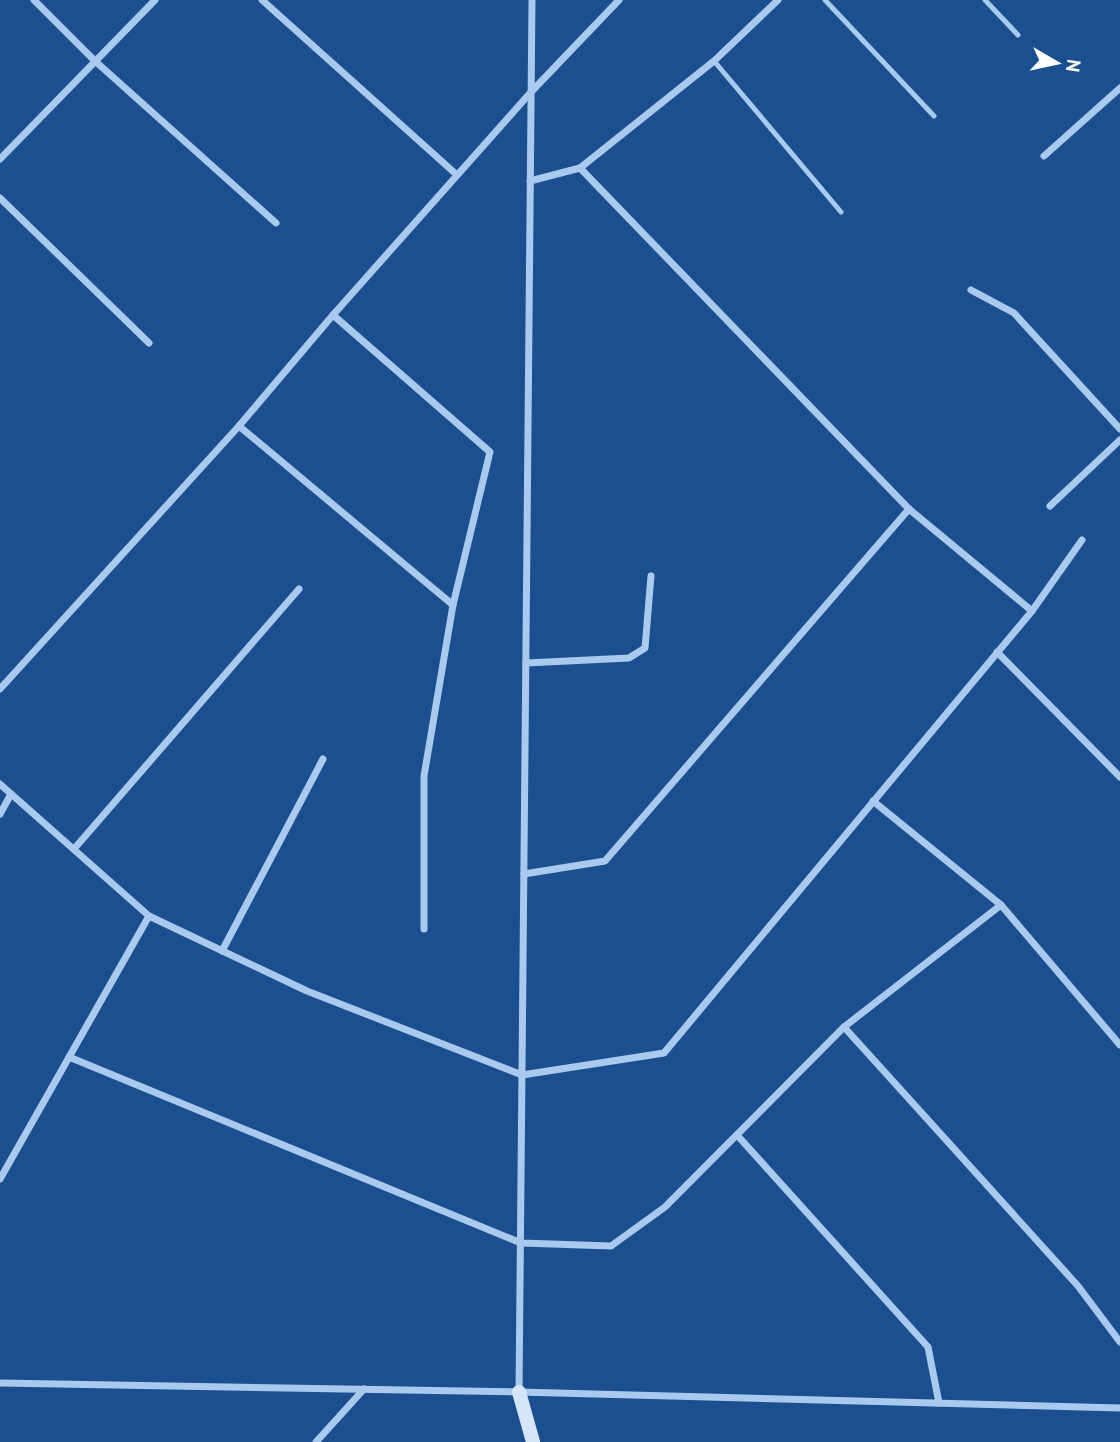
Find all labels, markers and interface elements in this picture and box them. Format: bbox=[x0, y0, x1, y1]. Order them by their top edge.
north arrow bbox=[1022, 28, 1092, 98]
text: N bbox=[1061, 58, 1087, 74]

